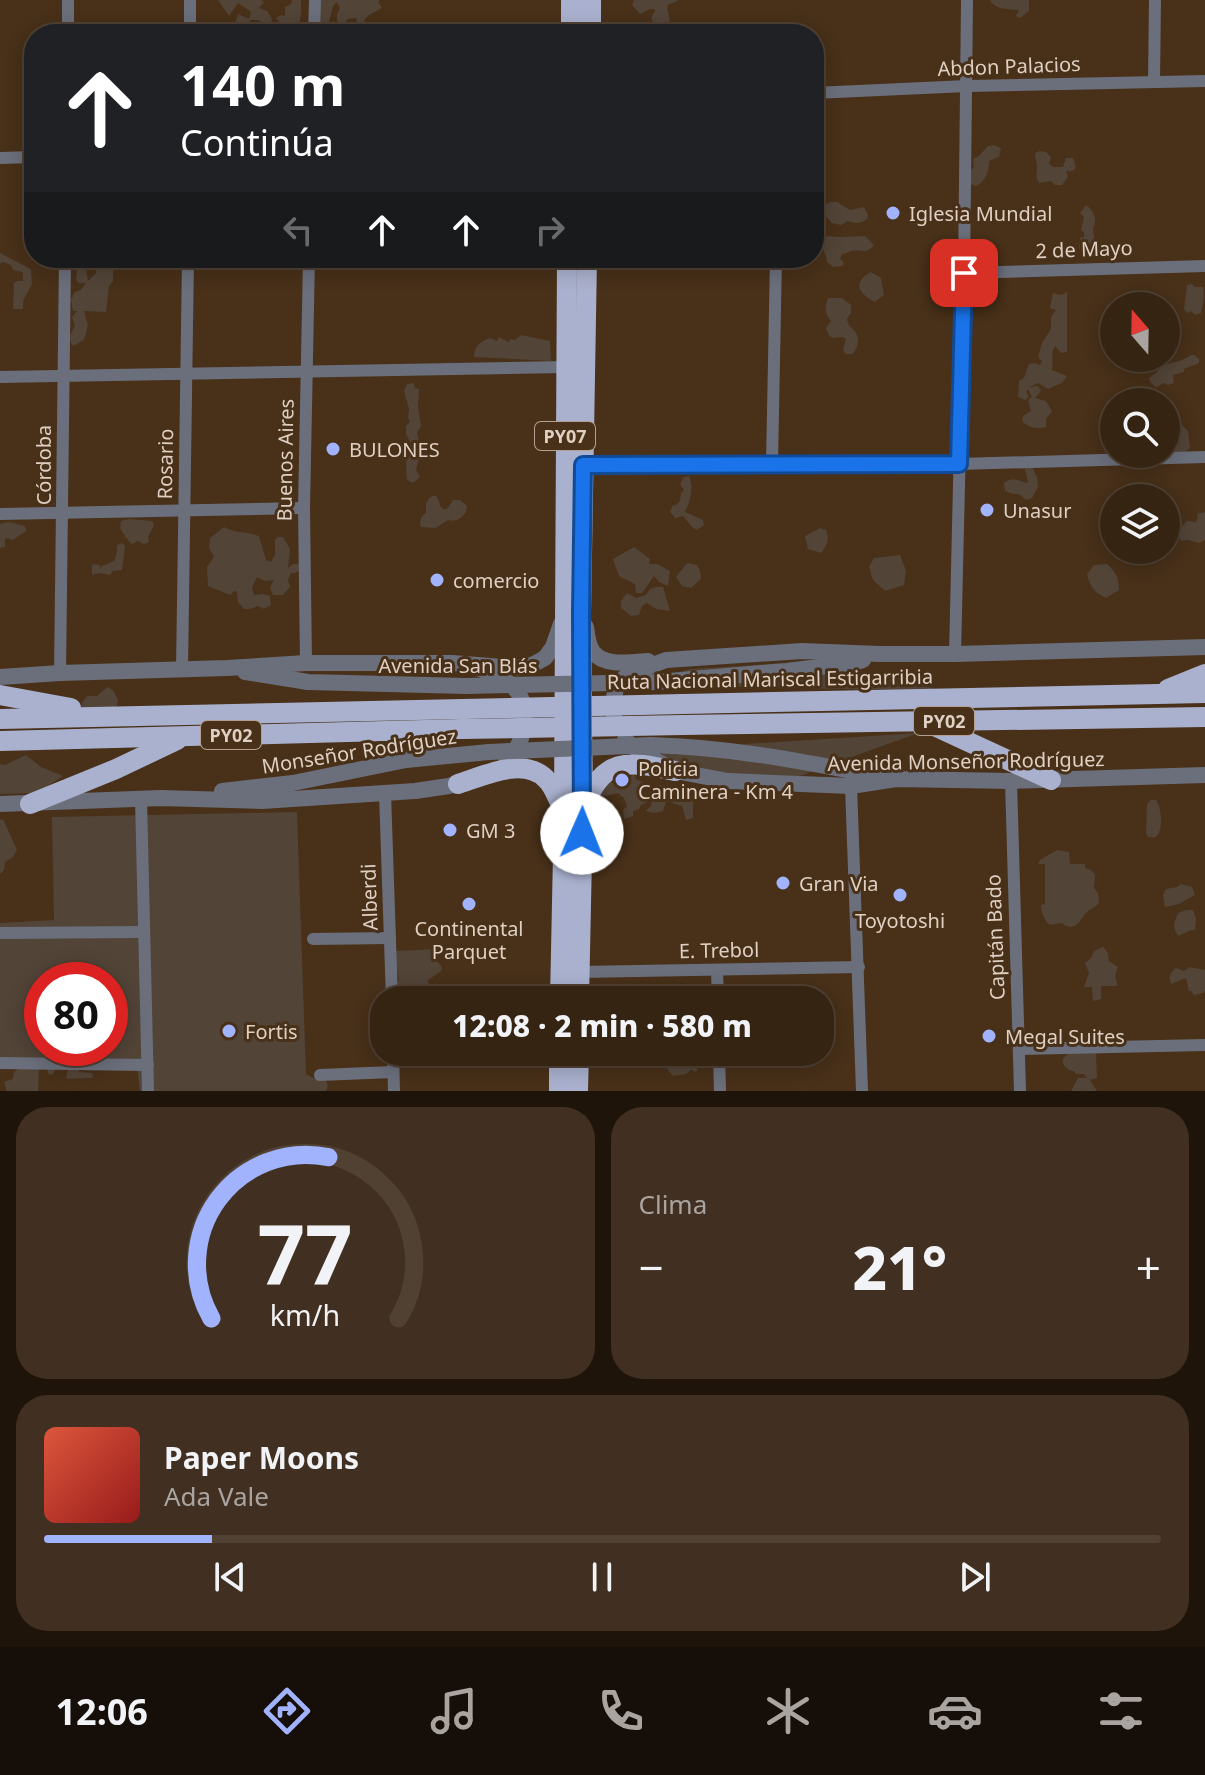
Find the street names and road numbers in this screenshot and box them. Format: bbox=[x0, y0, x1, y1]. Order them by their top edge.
street label: Abdon Palacios bbox=[937, 50, 1081, 82]
street label: 2 de Mayo bbox=[1035, 234, 1133, 264]
street label: Buenos Aires bbox=[270, 399, 300, 521]
road number: PY07 bbox=[535, 422, 595, 450]
street label: Córdoba bbox=[30, 425, 57, 505]
street label: Rosario bbox=[151, 428, 179, 500]
street label: Avenida San Blás bbox=[378, 652, 538, 679]
street label: Ruta Nacional Mariscal Estigarribia bbox=[607, 663, 933, 695]
road number: PY02 bbox=[914, 707, 974, 735]
road number: PY02 bbox=[201, 721, 261, 749]
street label: Monseñor Rodríguez bbox=[260, 722, 458, 780]
street label: Avenida Monseñor Rodríguez bbox=[827, 745, 1105, 777]
street label: Alberdi bbox=[354, 863, 384, 931]
street label: Capitán Bado bbox=[979, 874, 1011, 1000]
street label: E. Trebol bbox=[679, 936, 759, 964]

